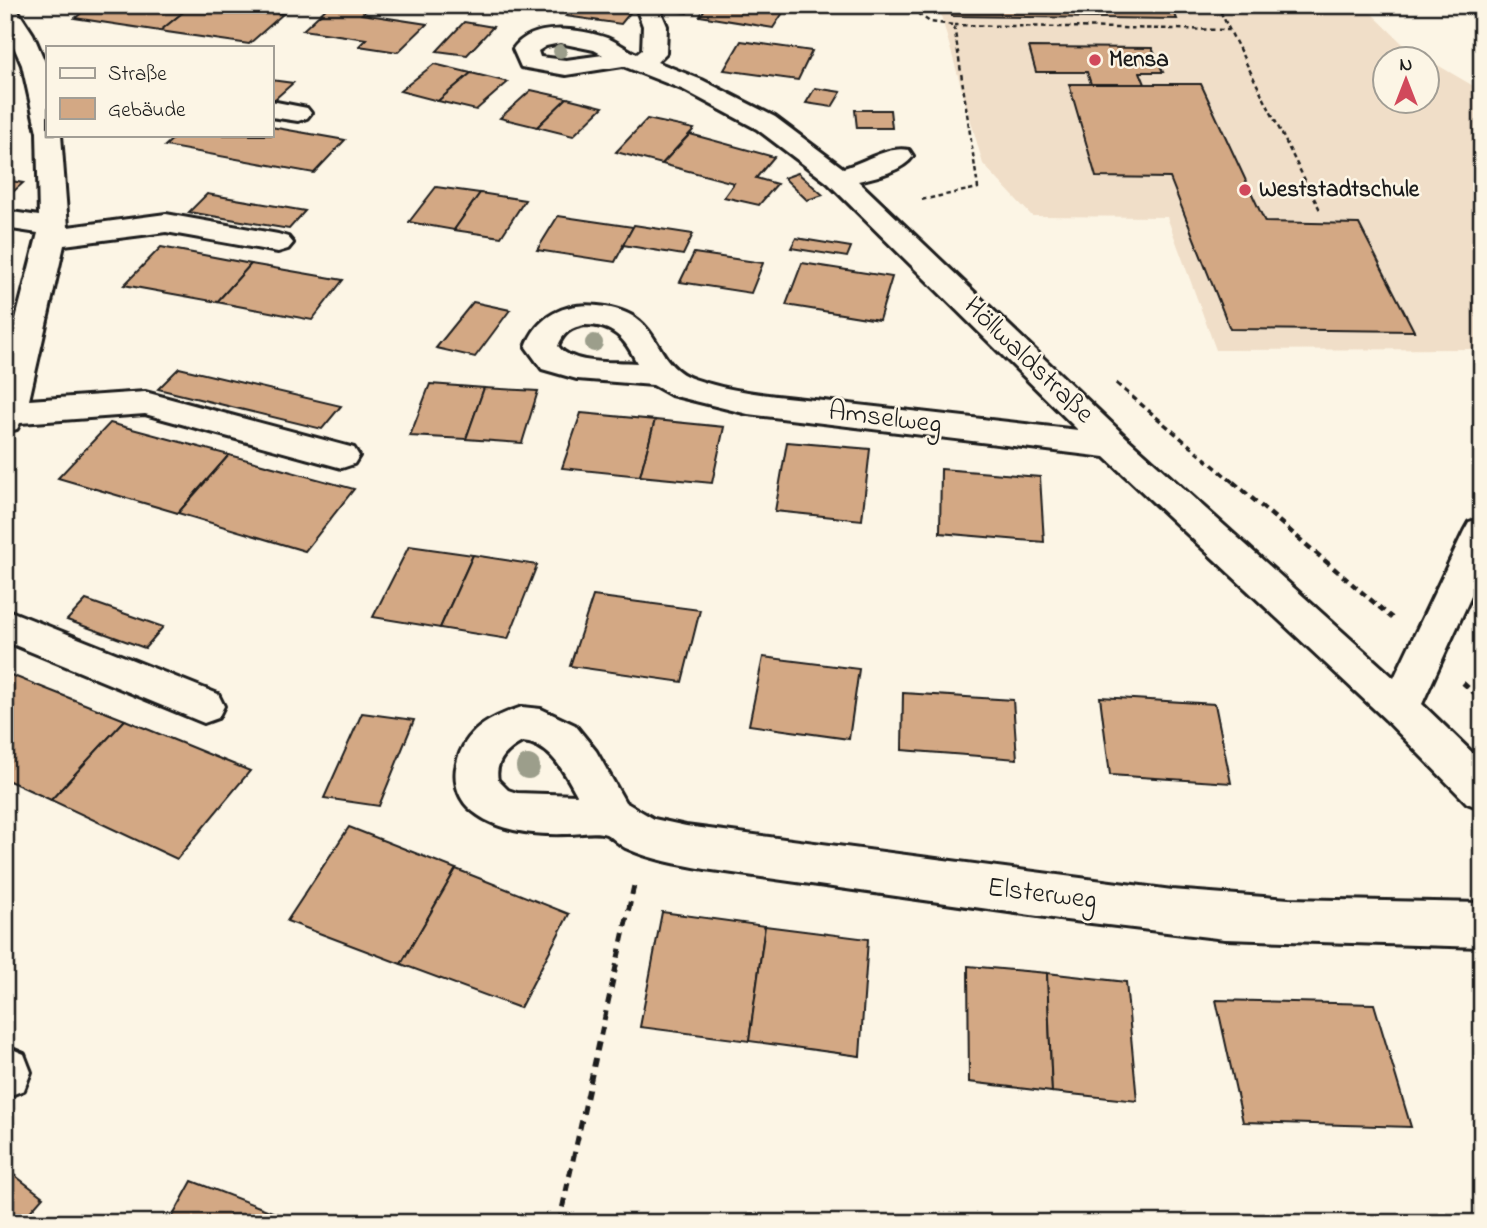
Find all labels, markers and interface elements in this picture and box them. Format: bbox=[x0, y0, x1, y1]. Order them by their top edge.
place label: Mensa bbox=[1109, 44, 1169, 77]
legend bbox=[46, 46, 273, 136]
north arrow bbox=[1372, 46, 1442, 116]
marker: Mensa bbox=[1087, 52, 1103, 68]
text: N bbox=[1400, 52, 1413, 79]
text: Straße bbox=[108, 60, 167, 90]
text: Gebäude bbox=[108, 96, 186, 126]
place label: Weststadtschule bbox=[1259, 174, 1420, 207]
marker: Weststadtschule bbox=[1237, 182, 1253, 198]
street label: Höllwaldstraße bbox=[953, 288, 1103, 434]
street label: Amselweg bbox=[826, 392, 944, 446]
street label: Elsterweg bbox=[985, 868, 1099, 922]

